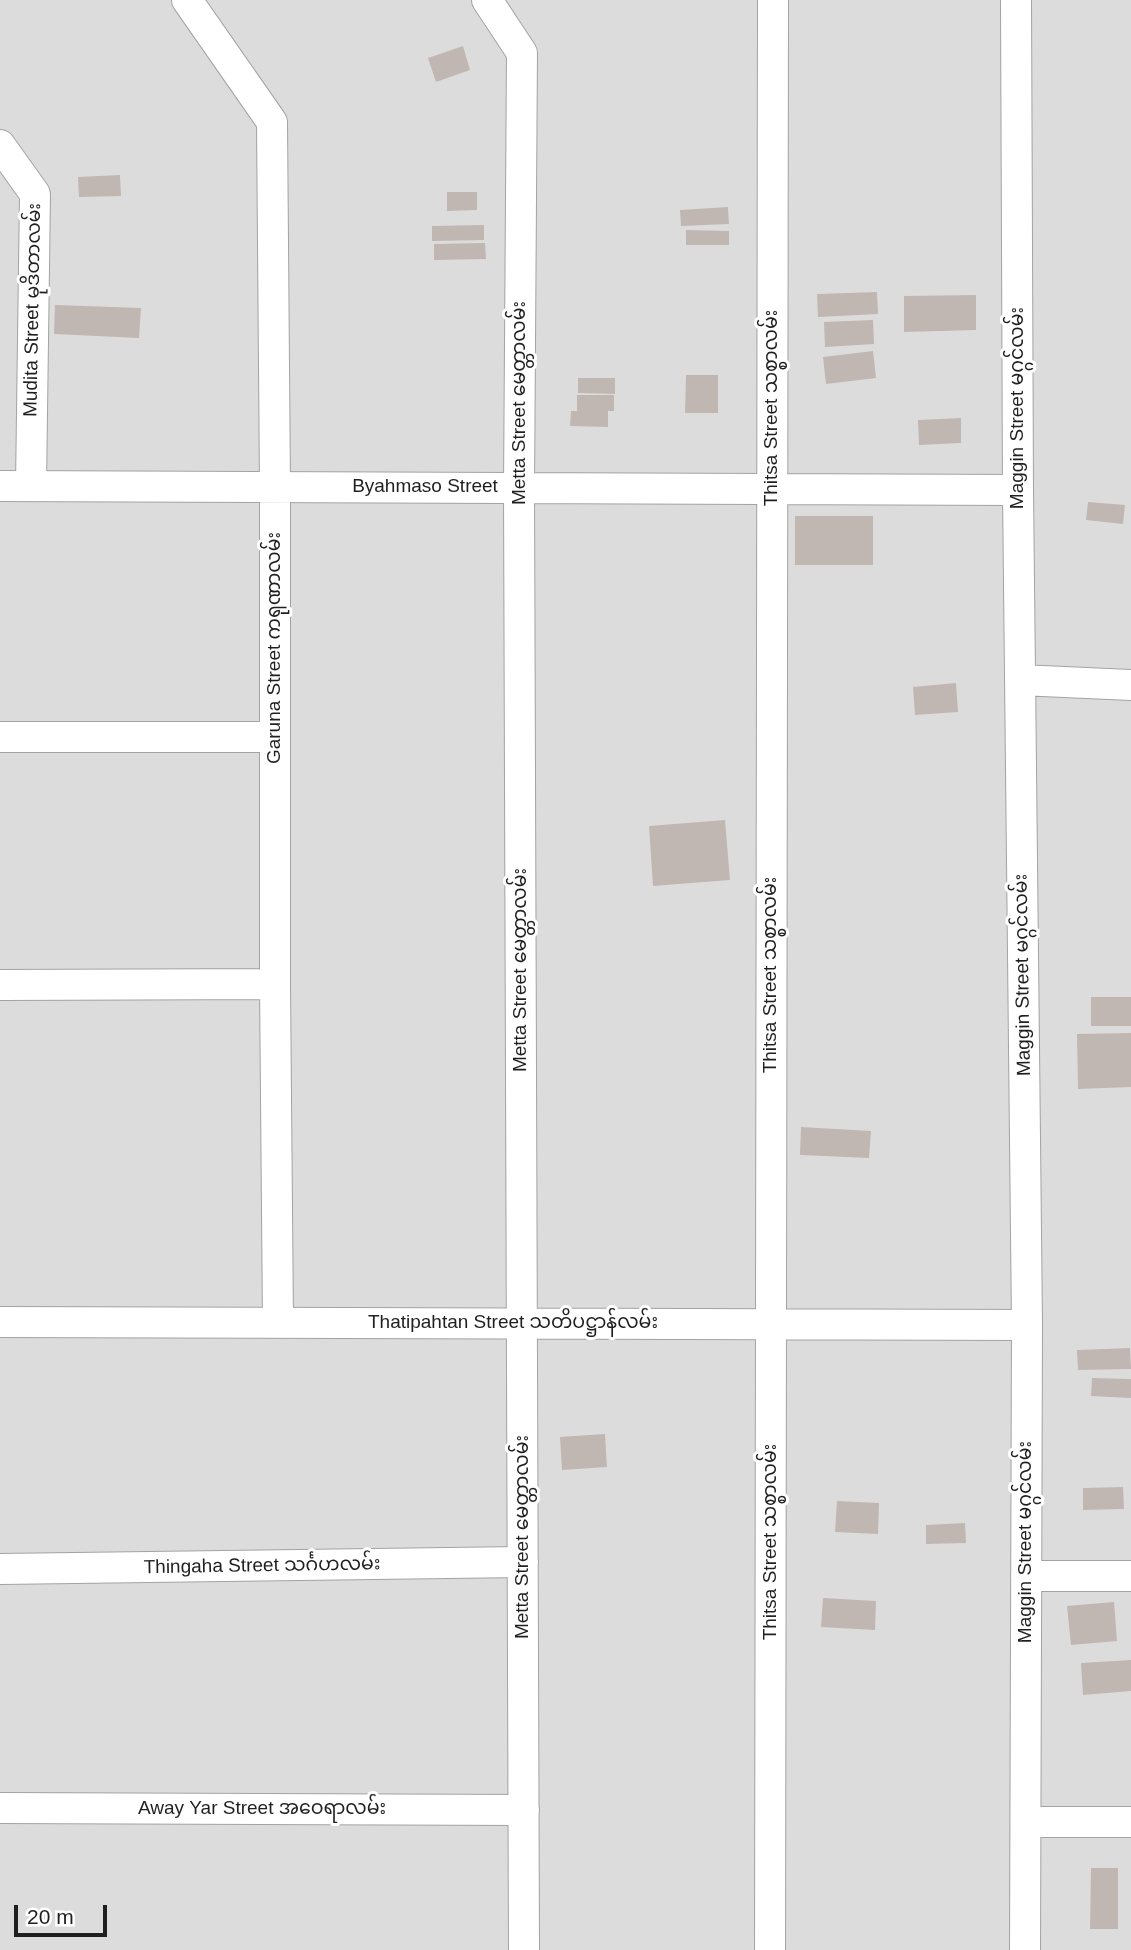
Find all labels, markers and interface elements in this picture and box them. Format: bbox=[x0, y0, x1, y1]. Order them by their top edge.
street label: Mudita Street မုဒိတာလမ်း bbox=[20, 203, 46, 417]
street label: Metta Street မေတ္တာလမ်း bbox=[509, 301, 531, 505]
street label: Maggin Street မဂ္ဂင်လမ်း bbox=[1007, 307, 1029, 509]
street label: Thitsa Street သစ္စာလမ်း bbox=[761, 310, 783, 506]
street label: Byahmaso Street bbox=[352, 476, 498, 498]
street label: Garuna Street ကရုဏာလမ်း bbox=[264, 532, 286, 764]
street label: Metta Street မေတ္တာလမ်း bbox=[510, 868, 532, 1072]
street label: Maggin Street မဂ္ဂင်လမ်း bbox=[1010, 874, 1036, 1076]
street label: Thitsa Street သစ္စာလမ်း bbox=[760, 877, 782, 1073]
street label: Thatipahtan Street သတိပဋ္ဌာန်လမ်း bbox=[368, 1312, 658, 1334]
street label: Metta Street မေတ္တာလမ်း bbox=[512, 1435, 534, 1639]
street label: Maggin Street မဂ္ဂင်လမ်း bbox=[1015, 1441, 1037, 1643]
street label: Thitsa Street သစ္စာလမ်း bbox=[760, 1444, 782, 1640]
street label: Thingaha Street သင်္ဂဟလမ်း bbox=[143, 1553, 381, 1579]
street label: Away Yar Street အဝေရာလမ်း bbox=[138, 1798, 386, 1820]
scale bar bbox=[18, 1890, 110, 1934]
text: 20 m bbox=[27, 1905, 74, 1928]

